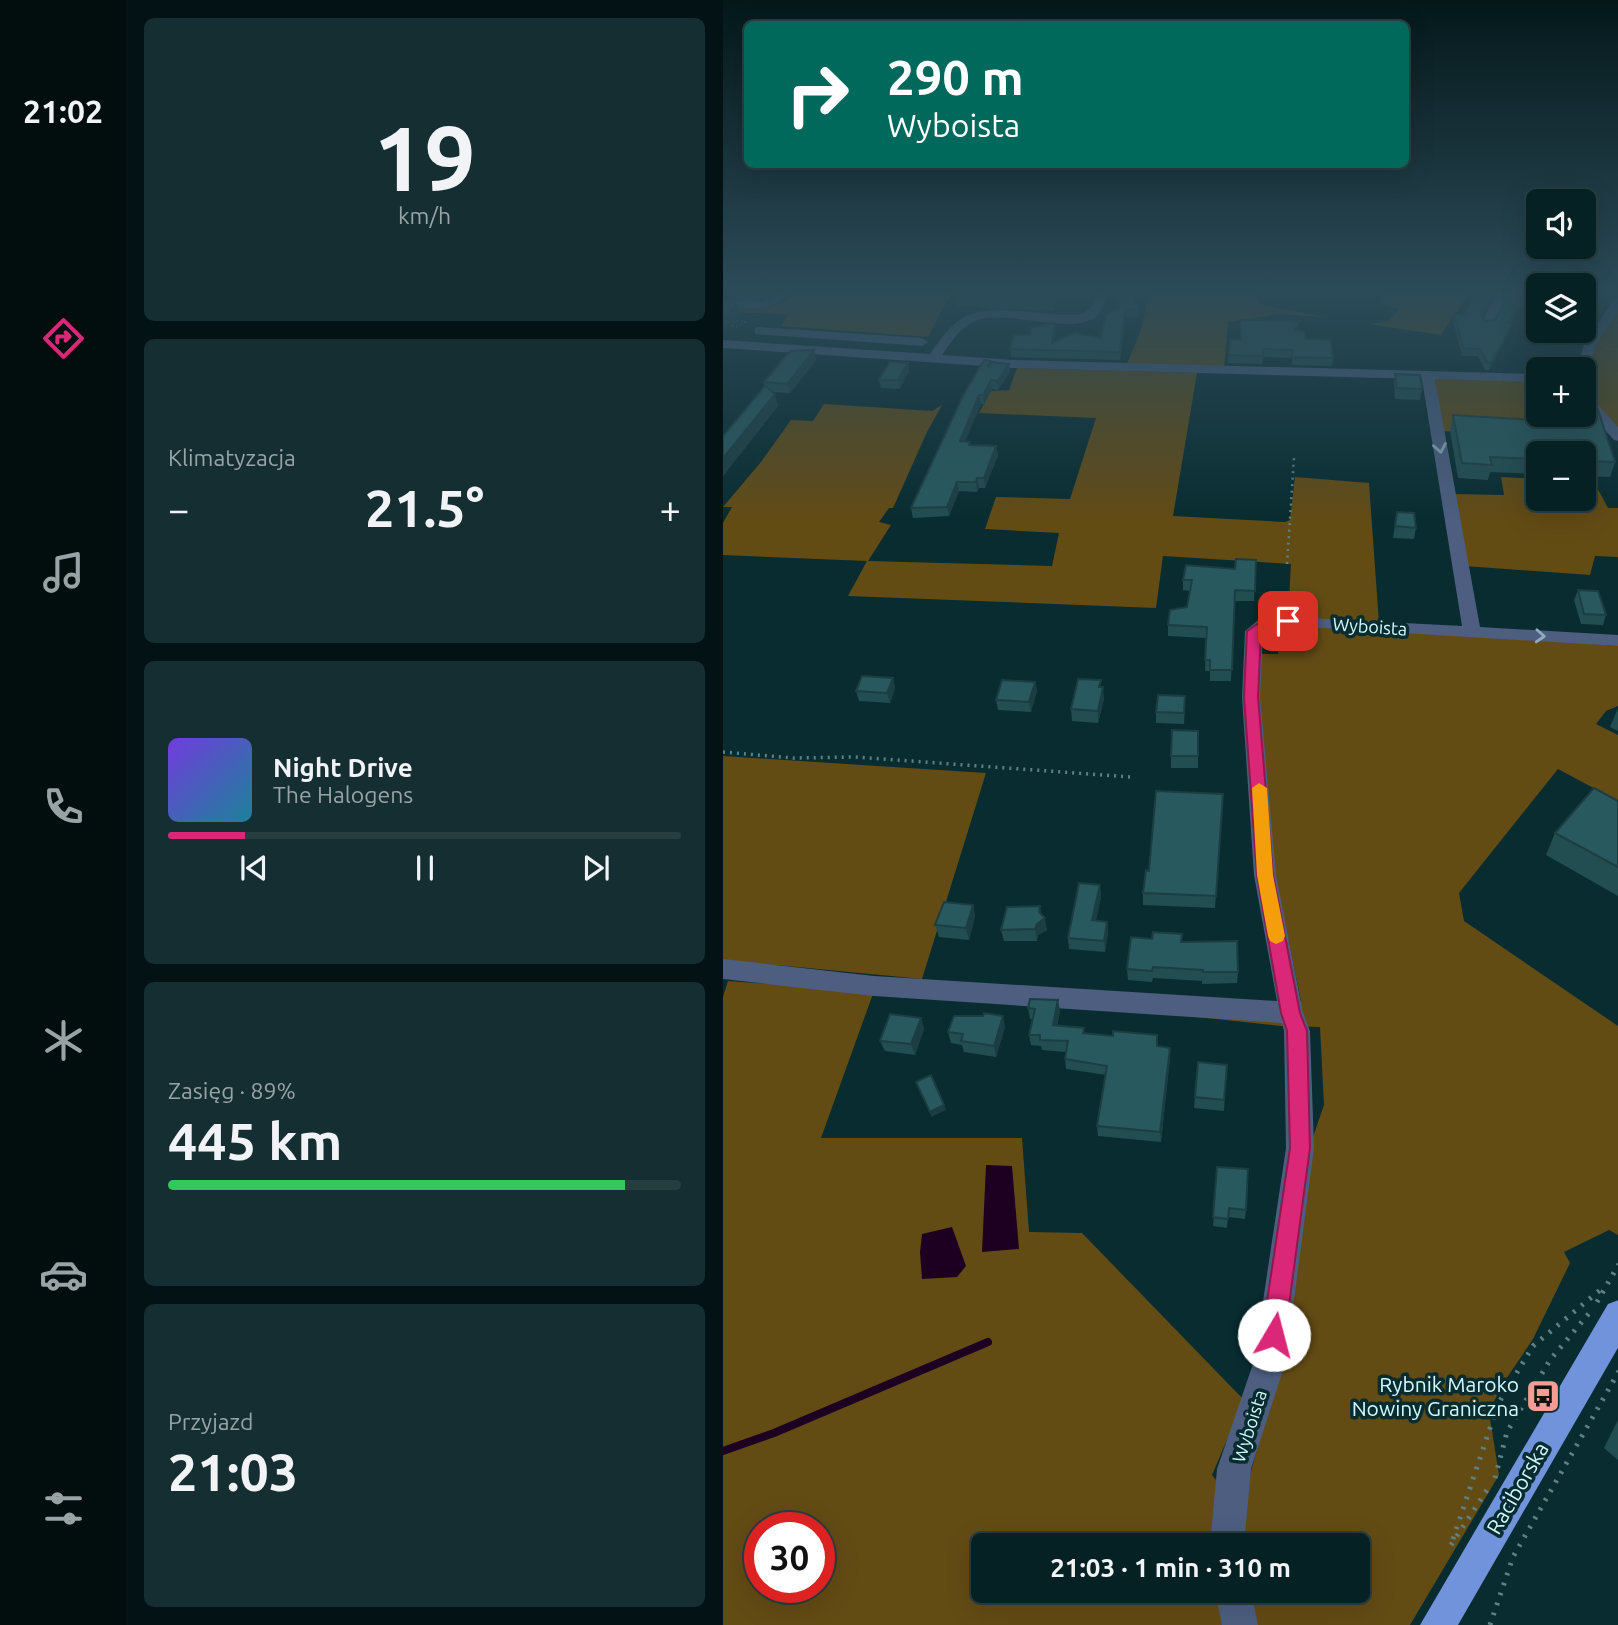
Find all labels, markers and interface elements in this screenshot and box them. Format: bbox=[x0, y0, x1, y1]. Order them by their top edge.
icon: right bbox=[772, 49, 863, 140]
text: 290 m bbox=[887, 49, 1024, 104]
text: 21:02 bbox=[23, 93, 103, 129]
text: 19 bbox=[373, 106, 476, 208]
text: Wyboista bbox=[887, 107, 1020, 143]
map controls bbox=[1526, 189, 1596, 511]
button: sound bbox=[1526, 189, 1596, 259]
text: km/h bbox=[398, 203, 451, 228]
button: layers bbox=[1526, 273, 1596, 343]
icon: directions bbox=[39, 314, 88, 363]
button: + bbox=[1526, 357, 1596, 427]
button: − bbox=[1526, 441, 1596, 511]
one-way arrow bbox=[1432, 442, 1447, 454]
text: Klimatyzacja bbox=[168, 445, 296, 470]
text: 21.5° bbox=[365, 479, 484, 537]
text: − bbox=[168, 488, 189, 530]
text: + bbox=[660, 488, 681, 530]
icon: music bbox=[39, 548, 88, 597]
pin bbox=[1258, 591, 1318, 651]
icon: arrive bbox=[1269, 602, 1307, 640]
street label: Wyboista bbox=[1332, 613, 1408, 639]
one-way arrow bbox=[1535, 629, 1546, 644]
text: Night Drive bbox=[273, 753, 413, 782]
icon: phone bbox=[39, 782, 88, 831]
text: The Halogens bbox=[273, 782, 413, 807]
icon: previous bbox=[235, 849, 273, 887]
icon: pause bbox=[406, 849, 444, 887]
icon: next bbox=[577, 849, 615, 887]
icon: climate bbox=[39, 1016, 88, 1065]
text: Zasięg · 89% bbox=[168, 1078, 296, 1103]
text: 445 km bbox=[168, 1112, 342, 1170]
icon: car bbox=[39, 1250, 88, 1299]
position arrow bbox=[1237, 1298, 1311, 1372]
place label: Rybnik Maroko Nowiny Graniczna bbox=[1352, 1372, 1519, 1420]
bus stop icon: Rybnik Maroko Nowiny Graniczna bbox=[1524, 1377, 1562, 1415]
street label: Wyboista bbox=[1228, 1387, 1270, 1465]
text: Przyjazd bbox=[168, 1409, 253, 1434]
street label: Raciborska bbox=[1481, 1438, 1553, 1538]
text: 21:03 bbox=[168, 1443, 298, 1501]
icon: filters bbox=[39, 1484, 88, 1533]
speed limit sign: 30 bbox=[744, 1512, 835, 1603]
text: 21:03 · 1 min · 310 m bbox=[1050, 1553, 1291, 1582]

